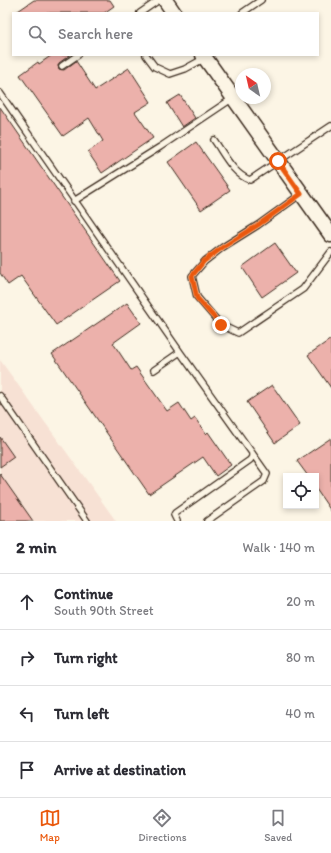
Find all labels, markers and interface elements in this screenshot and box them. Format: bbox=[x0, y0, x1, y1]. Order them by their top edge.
search box bbox=[12, 12, 319, 56]
icon: search bbox=[26, 23, 48, 45]
text: Search here bbox=[58, 25, 133, 43]
north arrow bbox=[235, 68, 271, 104]
route start bbox=[269, 152, 287, 170]
route end bbox=[212, 316, 230, 334]
map controls bbox=[283, 473, 319, 509]
button: locate bbox=[283, 473, 319, 509]
text: 2 min bbox=[16, 537, 56, 557]
text: Walk · 140 m bbox=[243, 540, 315, 555]
text: Continue bbox=[54, 585, 113, 603]
icon: ahead bbox=[16, 591, 38, 613]
text: 20 m bbox=[286, 594, 315, 609]
text: South 90th Street bbox=[54, 603, 154, 618]
icon: right bbox=[16, 647, 38, 669]
text: Turn right bbox=[54, 649, 118, 667]
text: 80 m bbox=[286, 650, 315, 665]
icon: left bbox=[16, 703, 38, 725]
text: Turn left bbox=[54, 705, 109, 723]
text: 40 m bbox=[285, 706, 315, 721]
icon: arrive bbox=[16, 759, 38, 781]
text: Arrive at destination bbox=[54, 761, 186, 779]
tab: Map bbox=[39, 807, 61, 844]
tab: Directions bbox=[138, 807, 187, 844]
tab: Saved bbox=[264, 807, 292, 844]

